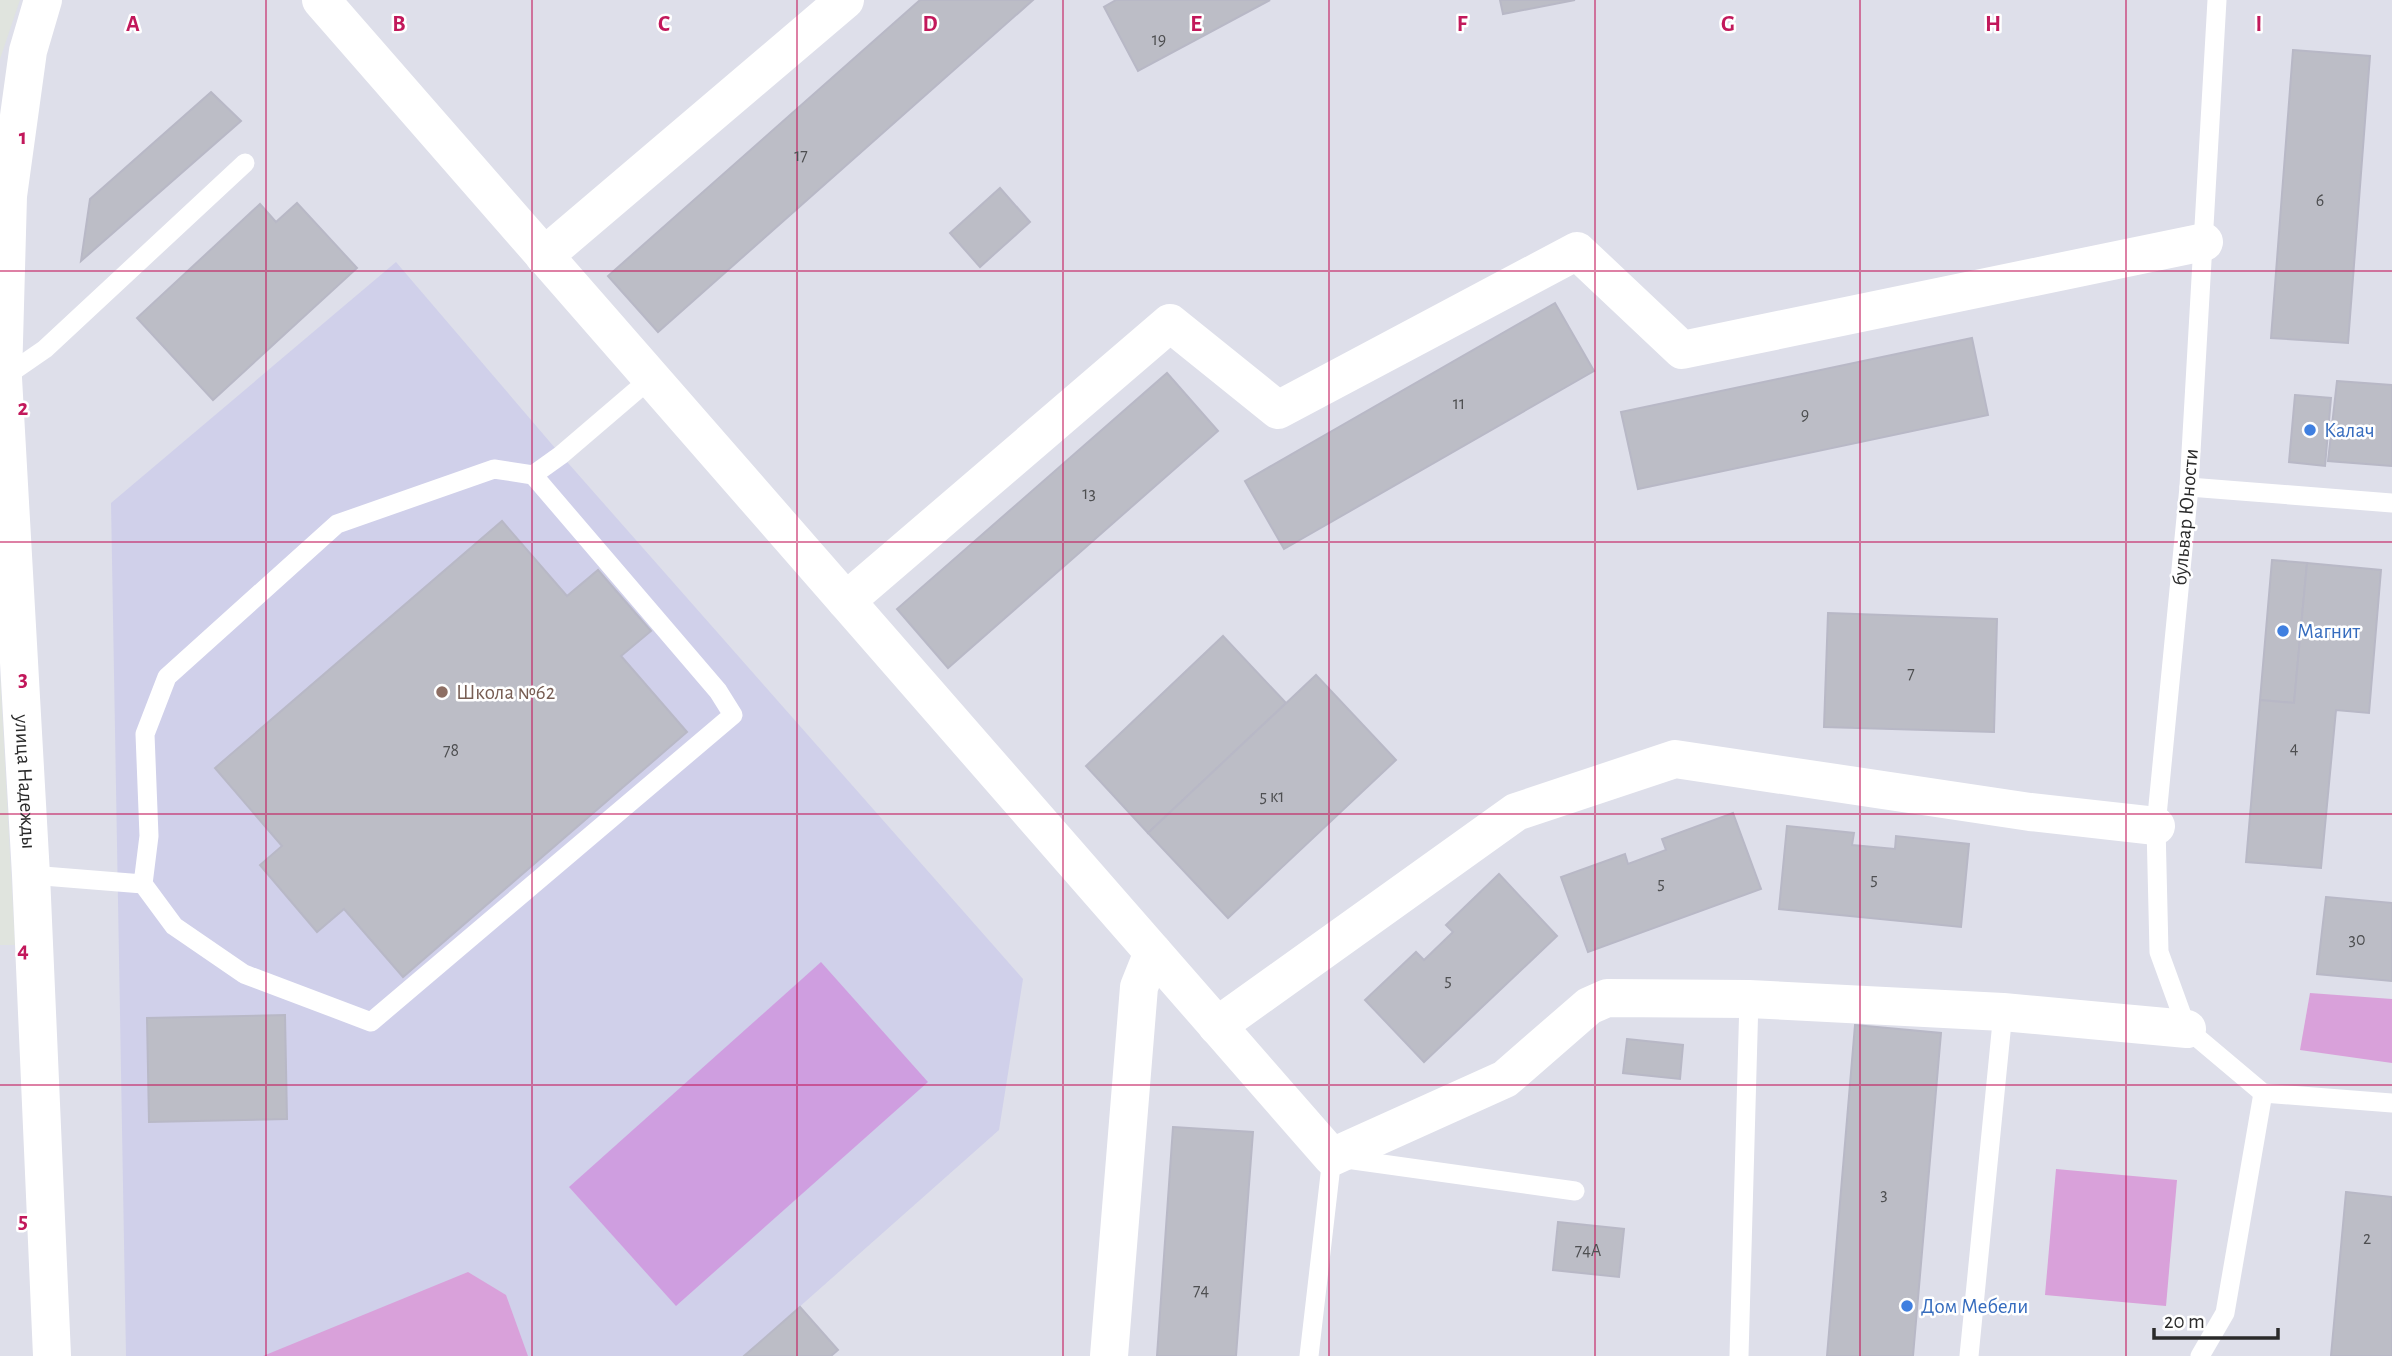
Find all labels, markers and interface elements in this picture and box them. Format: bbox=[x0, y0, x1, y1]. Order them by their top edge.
text: A bbox=[126, 13, 140, 36]
text: B bbox=[392, 13, 406, 36]
text: C bbox=[658, 13, 670, 36]
text: D bbox=[922, 13, 938, 36]
text: E bbox=[1190, 13, 1202, 36]
text: F bbox=[1457, 13, 1468, 36]
text: G bbox=[1721, 13, 1735, 36]
text: H bbox=[1985, 13, 2001, 36]
text: I bbox=[2256, 13, 2262, 36]
house number: 19 bbox=[1152, 31, 1166, 49]
text: 1 bbox=[19, 126, 27, 149]
house number: 17 bbox=[794, 147, 808, 165]
house number: 6 bbox=[2316, 192, 2324, 210]
house number: 11 bbox=[1453, 395, 1465, 413]
text: 2 bbox=[18, 397, 29, 420]
house number: 9 bbox=[1801, 406, 1809, 424]
place label: Калач bbox=[2324, 420, 2375, 441]
marker: Калач bbox=[2302, 422, 2318, 438]
street label: бульвар Юности bbox=[2169, 448, 2202, 586]
house number: 13 bbox=[1082, 485, 1096, 503]
place label: Магнит bbox=[2297, 621, 2361, 642]
marker: Магнит bbox=[2275, 623, 2291, 639]
house number: 7 bbox=[1907, 665, 1915, 683]
text: 3 bbox=[18, 668, 28, 691]
place label: Школа №62 bbox=[456, 682, 555, 703]
marker: Школа №62 bbox=[434, 684, 450, 700]
street label: улица Надежды bbox=[11, 713, 40, 850]
house number: 4 bbox=[2290, 740, 2299, 758]
house number: 78 bbox=[443, 742, 459, 760]
house number: 5 к1 bbox=[1260, 788, 1284, 806]
house number: 5 bbox=[1870, 871, 1878, 889]
house number: 5 bbox=[1657, 875, 1665, 893]
house number: 30 bbox=[2349, 931, 2365, 949]
text: 4 bbox=[17, 939, 29, 962]
house number: 5 bbox=[1444, 972, 1452, 990]
house number: 3 bbox=[1880, 1186, 1888, 1204]
text: 5 bbox=[18, 1210, 28, 1233]
house number: 2 bbox=[2363, 1230, 2371, 1248]
house number: 74А bbox=[1575, 1242, 1602, 1260]
house number: 74 bbox=[1193, 1282, 1209, 1300]
place label: Дом Мебели bbox=[1921, 1296, 2028, 1317]
scale bar bbox=[2154, 1296, 2278, 1340]
marker: Дом Мебели bbox=[1899, 1298, 1915, 1314]
text: 20 m bbox=[2164, 1311, 2205, 1332]

